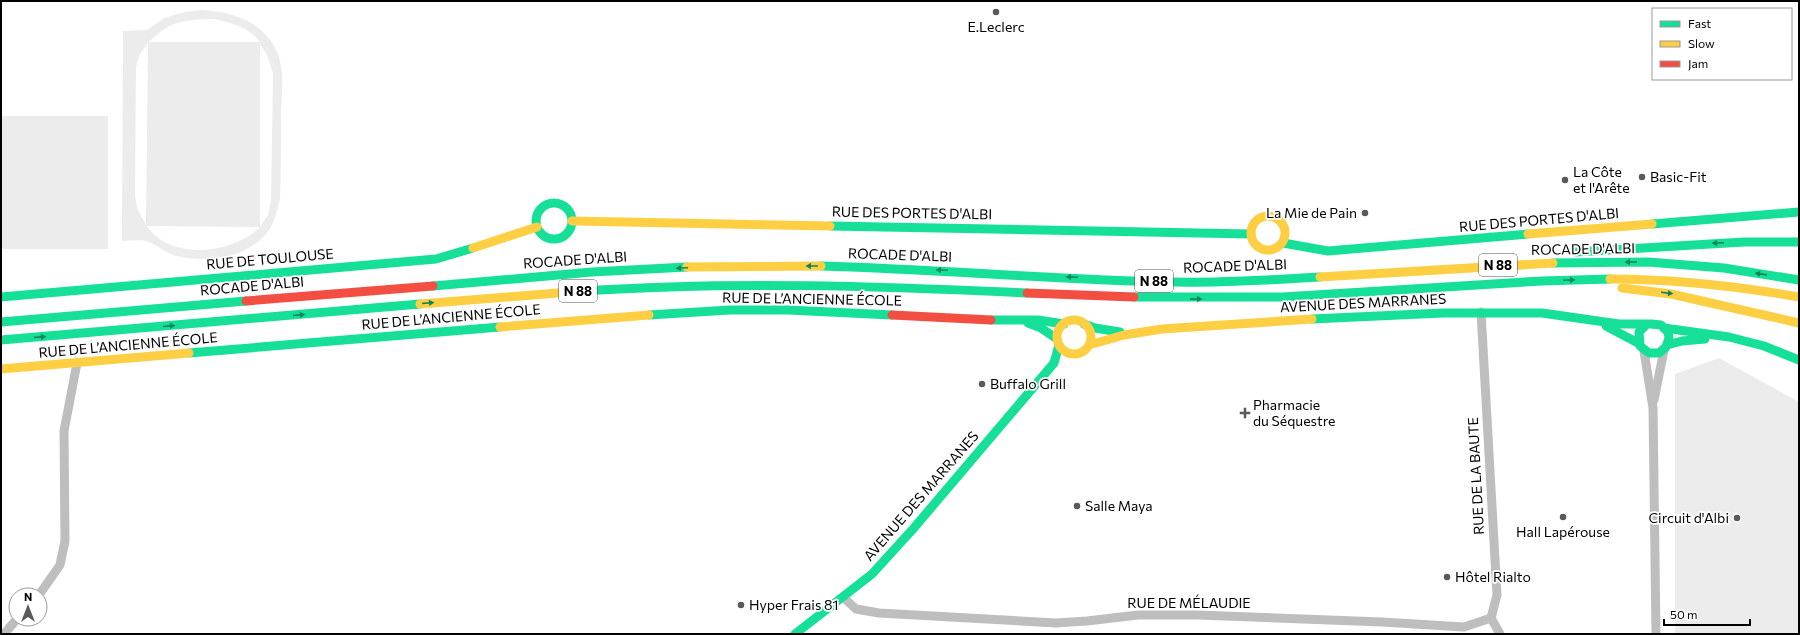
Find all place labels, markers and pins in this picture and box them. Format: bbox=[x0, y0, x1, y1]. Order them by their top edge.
marker: E.Leclerc bbox=[991, 7, 1001, 17]
place label: E.Leclerc bbox=[967, 18, 1025, 35]
place label: La Côte et l'Arête bbox=[1573, 163, 1630, 196]
place label: Basic-Fit bbox=[1650, 168, 1707, 185]
marker: Basic-Fit bbox=[1637, 172, 1647, 182]
marker: La Côte et l'Arête bbox=[1560, 175, 1570, 185]
place label: La Mie de Pain bbox=[1266, 204, 1357, 221]
marker: La Mie de Pain bbox=[1360, 208, 1370, 218]
place label: Buffalo Grill bbox=[990, 375, 1066, 392]
marker: Buffalo Grill bbox=[977, 379, 987, 389]
place label: Pharmacie du Séquestre bbox=[1253, 396, 1335, 429]
marker: Pharmacie du Séquestre bbox=[1240, 408, 1250, 418]
place label: Salle Maya bbox=[1085, 497, 1153, 514]
marker: Salle Maya bbox=[1072, 501, 1082, 511]
place label: Circuit d'Albi bbox=[1648, 509, 1729, 526]
marker: Hall Lapérouse bbox=[1558, 512, 1568, 522]
marker: Circuit d'Albi bbox=[1732, 513, 1742, 523]
place label: Hall Lapérouse bbox=[1516, 523, 1610, 540]
place label: Hôtel Rialto bbox=[1455, 568, 1531, 585]
marker: Hôtel Rialto bbox=[1442, 572, 1452, 582]
place label: Hyper Frais 81 bbox=[749, 596, 838, 613]
marker: Hyper Frais 81 bbox=[736, 600, 746, 610]

